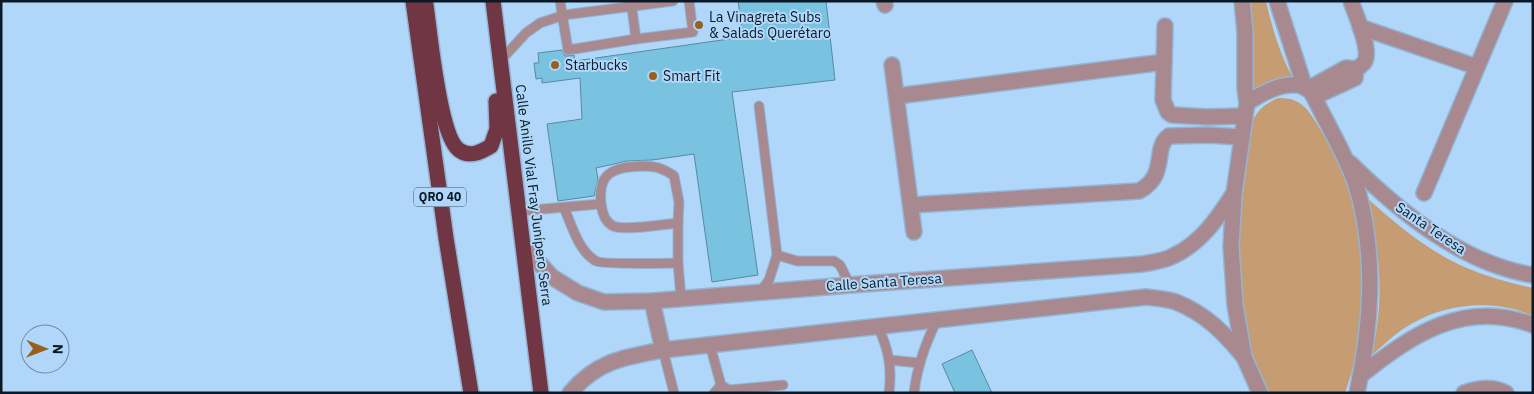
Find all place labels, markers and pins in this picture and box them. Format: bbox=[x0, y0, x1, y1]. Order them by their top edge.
place label: La Vinagreta Subs & Salads Querétaro bbox=[709, 8, 831, 42]
marker: La Vinagreta Subs & Salads Querétaro bbox=[693, 19, 705, 31]
place label: Starbucks bbox=[565, 56, 628, 74]
marker: Starbucks bbox=[549, 59, 561, 71]
place label: Smart Fit bbox=[663, 67, 721, 85]
marker: Smart Fit bbox=[647, 70, 659, 82]

